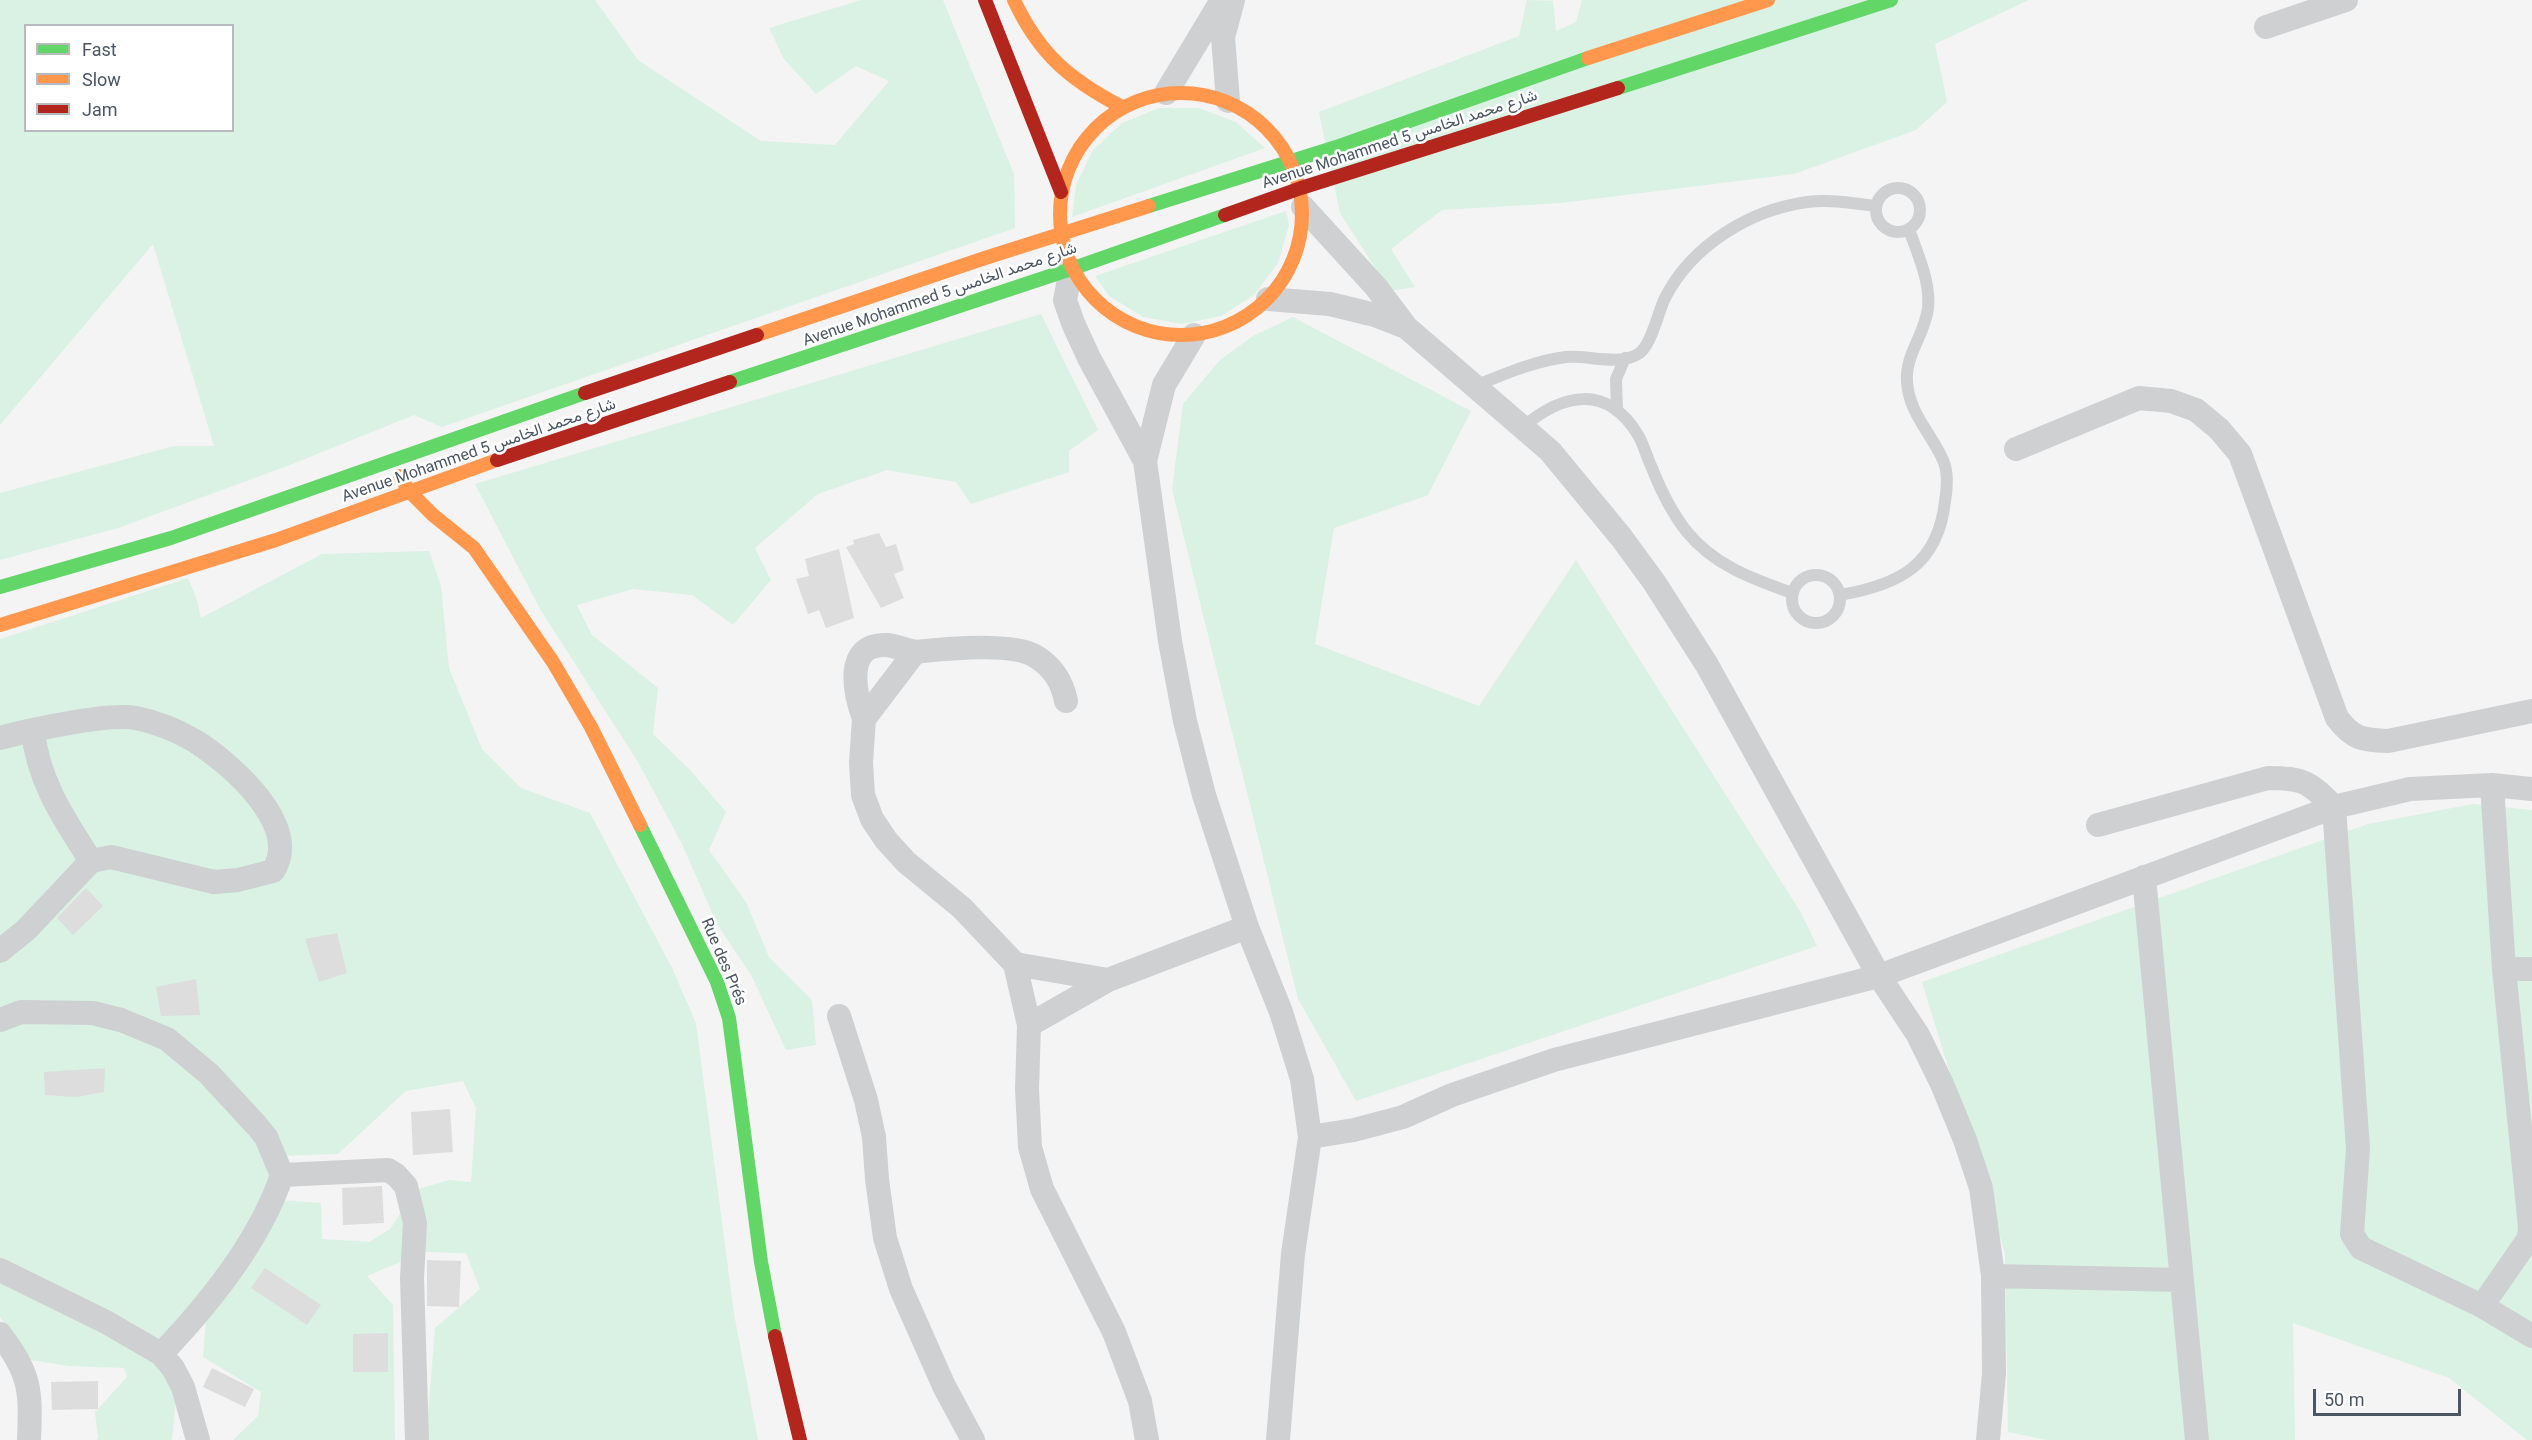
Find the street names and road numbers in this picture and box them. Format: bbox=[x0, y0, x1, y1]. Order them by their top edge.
street label: Avenue Mohammed 5 شارع محمد الخامس bbox=[1260, 86, 1540, 194]
street label: Avenue Mohammed 5 شارع محمد الخامس bbox=[801, 239, 1079, 351]
street label: Avenue Mohammed 5 شارع محمد الخامس bbox=[340, 395, 618, 507]
street label: Rue des Prés bbox=[696, 915, 750, 1009]

